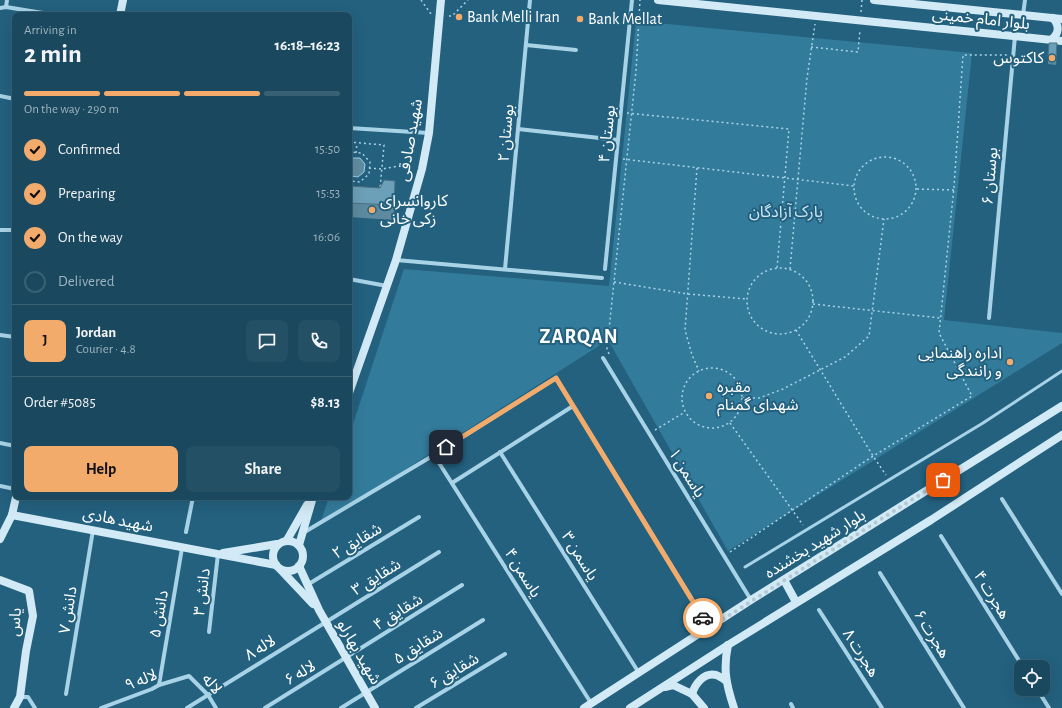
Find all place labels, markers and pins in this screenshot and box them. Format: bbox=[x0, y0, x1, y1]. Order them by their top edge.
place label: Bank Melli Iran bbox=[467, 9, 560, 25]
place label: Bank Mellat bbox=[588, 11, 662, 27]
marker: Bank Melli Iran bbox=[454, 12, 464, 22]
marker: Bank Mellat bbox=[575, 14, 585, 24]
place label: کاکتوس bbox=[993, 50, 1044, 67]
marker: کاکتوس bbox=[1047, 53, 1057, 63]
place label: کاروانسرای زکی خانی bbox=[380, 193, 448, 228]
marker: کاروانسرای زکی خانی bbox=[367, 205, 377, 215]
place label: اداره راهنمایی و رانندگی bbox=[918, 345, 1002, 380]
marker: اداره راهنمایی و رانندگی bbox=[1005, 357, 1015, 367]
place label: مقبره شهدای گمنام bbox=[717, 379, 799, 417]
marker: مقبره شهدای گمنام bbox=[704, 391, 714, 401]
pin bbox=[429, 430, 463, 464]
pin bbox=[926, 463, 960, 497]

